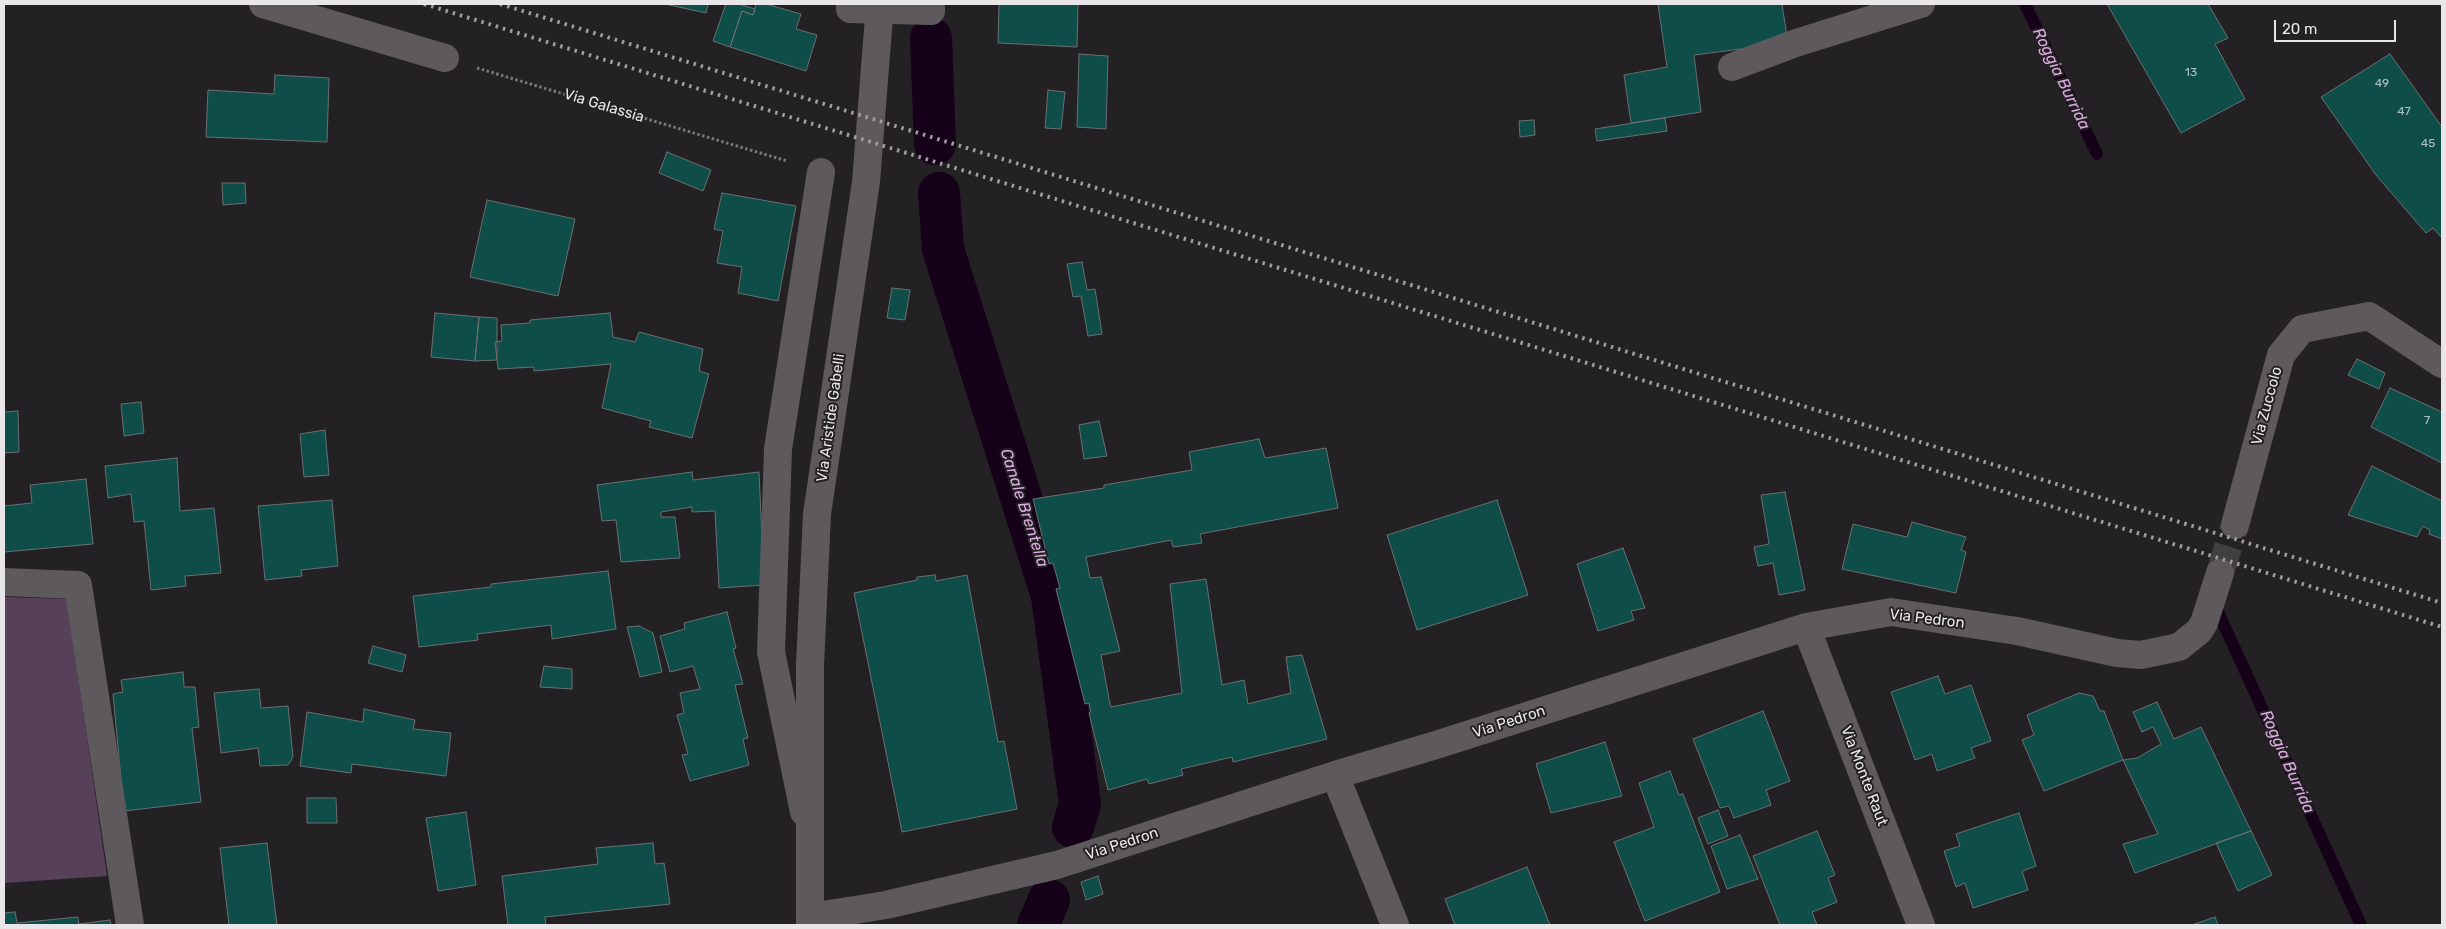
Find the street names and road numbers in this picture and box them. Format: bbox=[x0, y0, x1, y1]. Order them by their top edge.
street label: Via Galassia bbox=[562, 85, 646, 127]
street label: Via Aristide Gabelli bbox=[813, 353, 849, 483]
street label: Via Zuccolo bbox=[2248, 365, 2286, 447]
street label: Via Pedron bbox=[1888, 605, 1966, 633]
street label: Via Pedron bbox=[1470, 702, 1548, 742]
street label: Via Monte Raut bbox=[1837, 723, 1891, 829]
street label: Via Pedron bbox=[1083, 824, 1161, 864]

